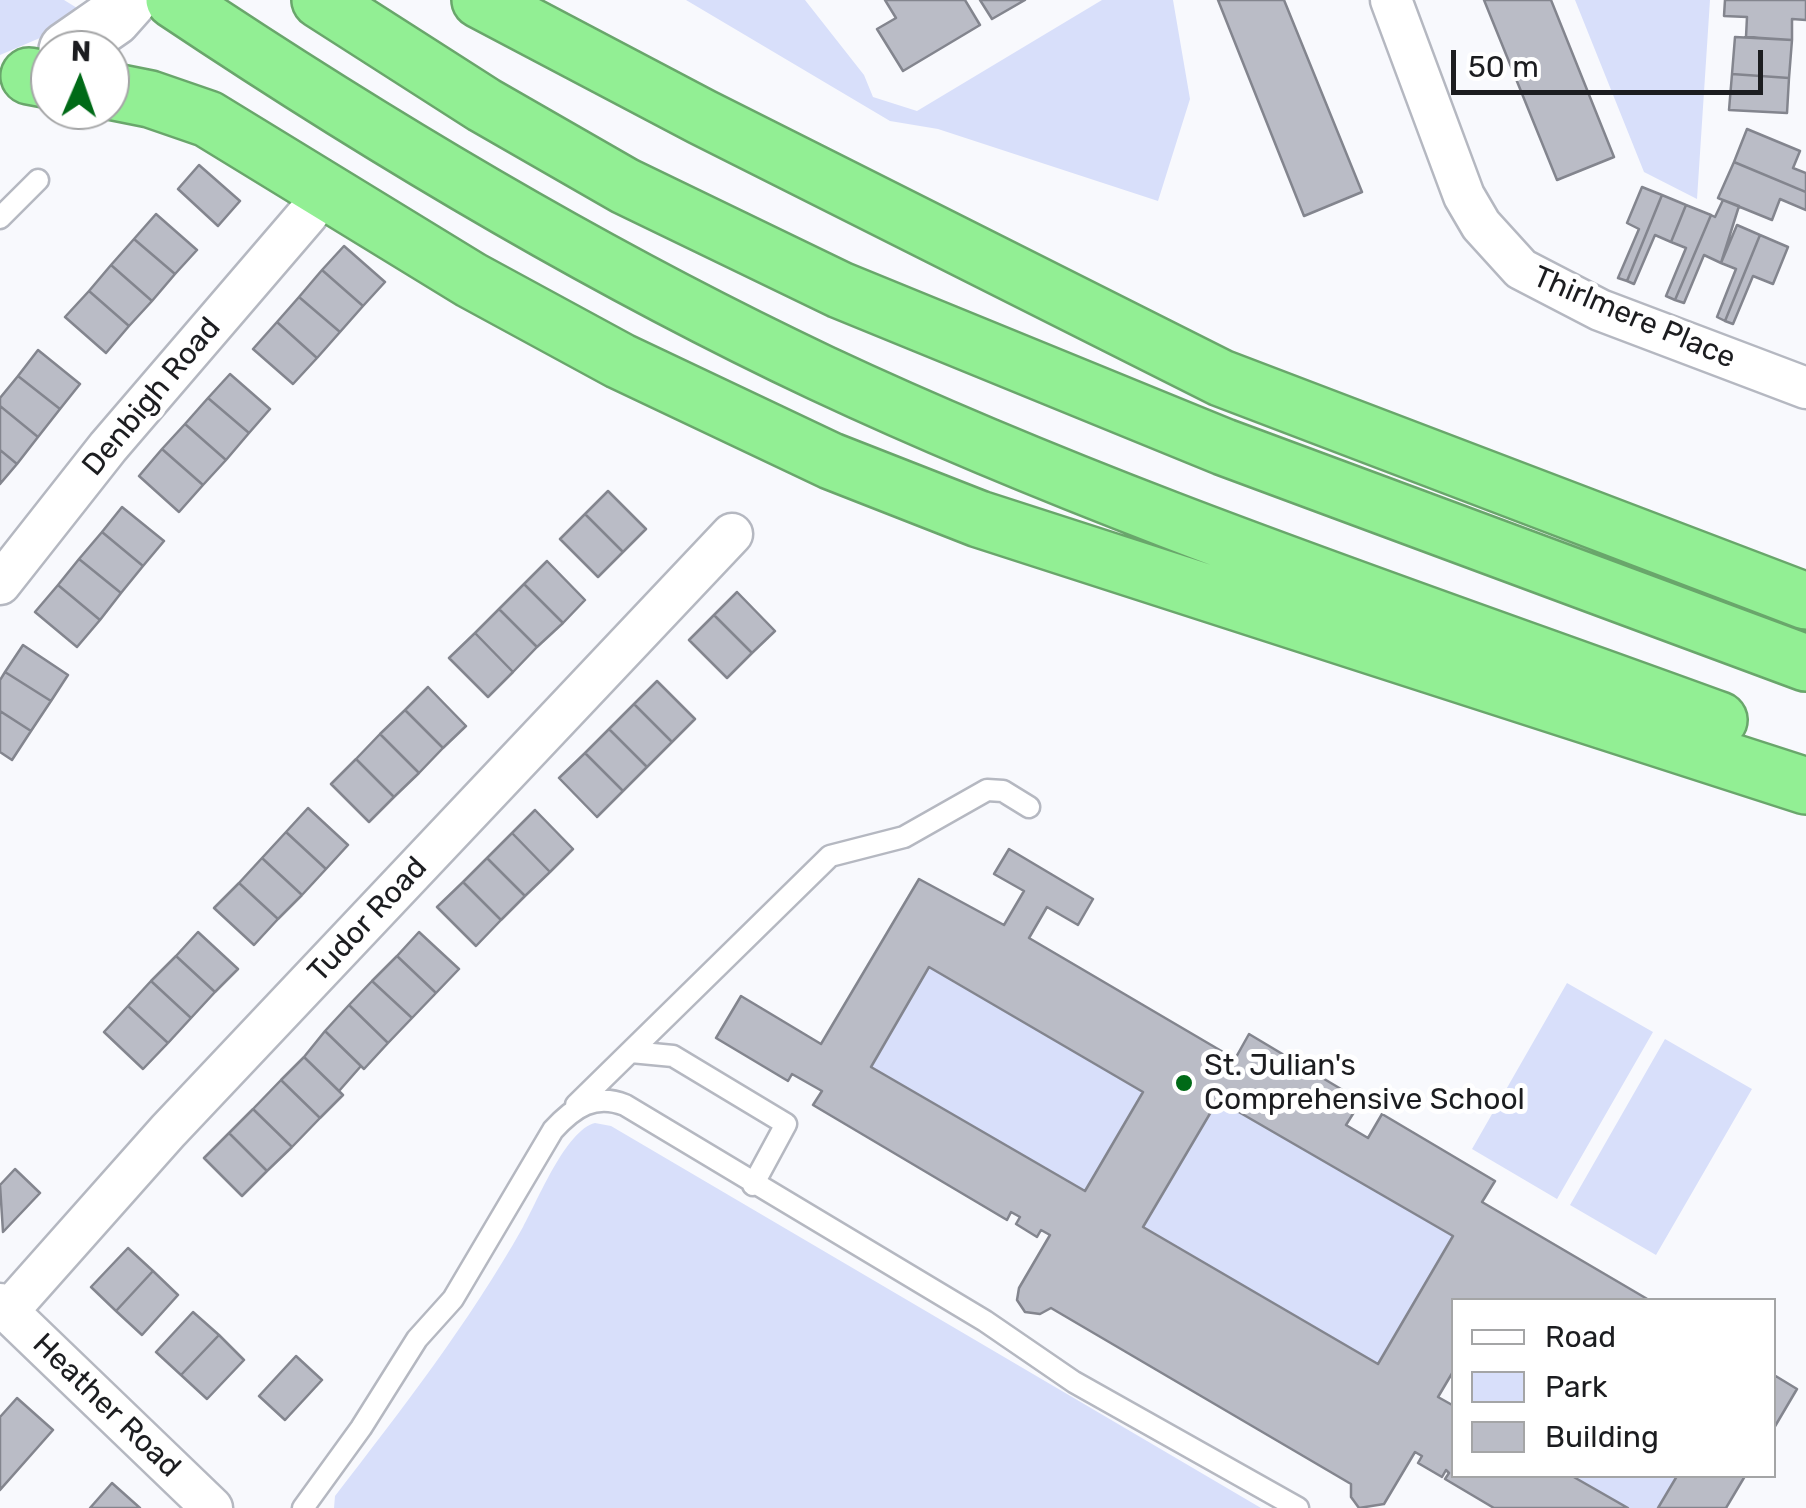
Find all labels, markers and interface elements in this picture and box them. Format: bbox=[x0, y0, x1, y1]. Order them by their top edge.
north arrow bbox=[30, 30, 130, 130]
scale bar bbox=[1456, 30, 1768, 92]
text: N bbox=[70, 35, 92, 68]
text: 50 m bbox=[1468, 49, 1539, 85]
street label: Thirlmere Place bbox=[1527, 259, 1741, 377]
street label: Denbigh Road bbox=[75, 311, 229, 483]
street label: Tudor Road bbox=[301, 850, 435, 990]
place label: St. Julian's Comprehensive School bbox=[1204, 1048, 1525, 1118]
marker: St. Julian's Comprehensive School bbox=[1173, 1072, 1195, 1094]
legend bbox=[1451, 1298, 1776, 1478]
text: Road bbox=[1545, 1319, 1616, 1355]
street label: Heather Road bbox=[25, 1327, 187, 1485]
text: Park bbox=[1545, 1369, 1607, 1405]
text: Building bbox=[1545, 1419, 1659, 1455]

